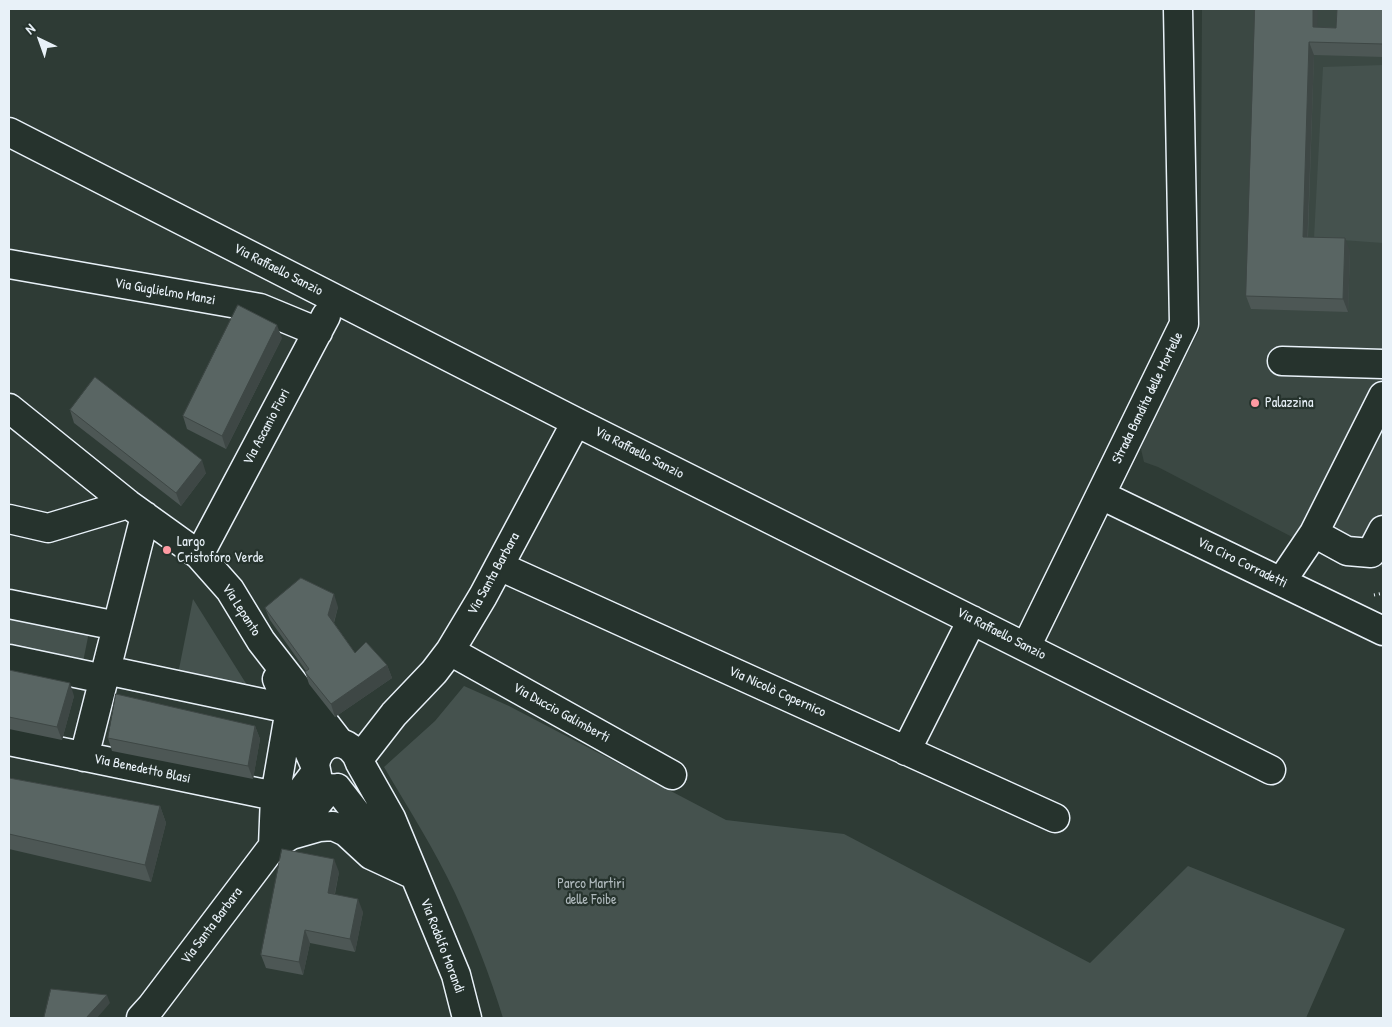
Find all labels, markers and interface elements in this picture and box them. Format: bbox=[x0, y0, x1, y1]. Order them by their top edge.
north arrow bbox=[15, 15, 65, 65]
text: N bbox=[20, 19, 39, 38]
street label: Via Raffaello Sanzio bbox=[231, 240, 325, 300]
street label: Via Guglielmo Manzi bbox=[113, 275, 217, 309]
street label: Strada Bandita delle Mortelle bbox=[1109, 329, 1187, 467]
street label: Via Ascanio Fiori bbox=[240, 386, 294, 468]
place label: Palazzina bbox=[1265, 395, 1313, 411]
marker: Palazzina bbox=[1249, 397, 1261, 409]
street label: Via Raffaello Sanzio bbox=[592, 423, 686, 483]
street label: Via Santa Barbara bbox=[464, 530, 524, 618]
place label: Largo Cristoforo Verde bbox=[177, 534, 264, 566]
street label: Via Ciro Corradetti bbox=[1194, 534, 1290, 592]
marker: Largo Cristoforo Verde bbox=[161, 544, 173, 556]
street label: Via Lepanto bbox=[218, 581, 264, 639]
street label: Via Raffaello Sanzio bbox=[954, 604, 1048, 664]
street label: Via Nicolò Copernico bbox=[726, 663, 828, 721]
street label: Via Duccio Galimberti bbox=[510, 679, 612, 747]
street label: Via Benedetto Blasi bbox=[92, 751, 192, 787]
park label: Parco Martiri delle Foibe bbox=[557, 876, 625, 909]
street label: Via Santa Barbara bbox=[178, 884, 246, 968]
street label: Via Rodolfo Morandi bbox=[416, 896, 468, 996]

